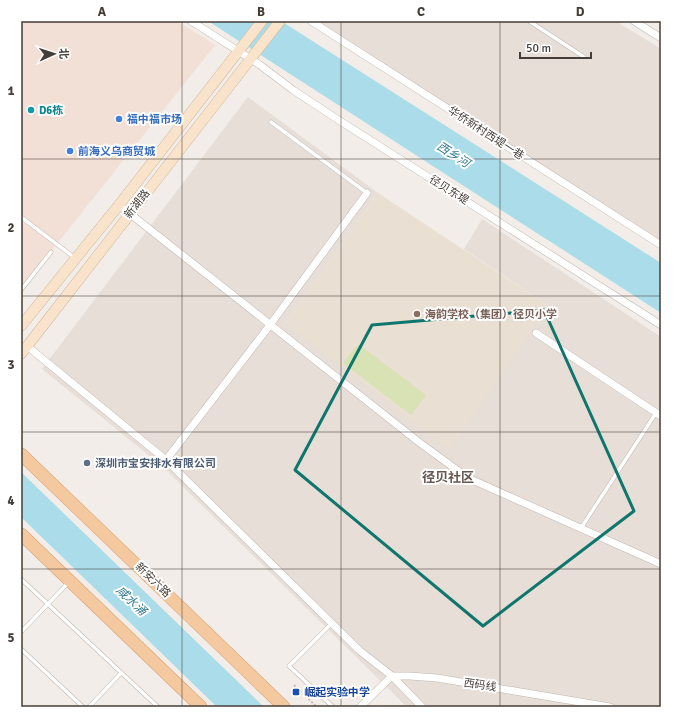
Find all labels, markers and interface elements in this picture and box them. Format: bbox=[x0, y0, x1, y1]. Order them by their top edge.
text: A bbox=[98, 4, 107, 20]
text: B bbox=[257, 4, 265, 20]
text: C bbox=[417, 4, 425, 20]
text: D bbox=[576, 4, 585, 20]
north arrow bbox=[34, 34, 74, 74]
scale bar bbox=[520, 34, 591, 60]
text: 50 m bbox=[526, 41, 551, 56]
text: 北 bbox=[57, 48, 70, 59]
text: 1 bbox=[7, 83, 15, 99]
place label: D6栋 bbox=[39, 104, 63, 117]
street label: 华侨新村西堤一巷 bbox=[446, 104, 526, 162]
marker: D6栋 bbox=[26, 105, 36, 115]
place label: 福中福市场 bbox=[127, 113, 182, 126]
marker: 福中福市场 bbox=[114, 114, 124, 124]
water label: 西乡河 bbox=[434, 139, 474, 172]
place label: 前海义乌商贸城 bbox=[78, 145, 156, 158]
marker: 前海义乌商贸城 bbox=[65, 146, 75, 156]
street label: 径贝东堤 bbox=[427, 173, 471, 207]
street label: 新湖路 bbox=[122, 187, 152, 221]
text: 2 bbox=[7, 220, 15, 236]
place label: 海韵学校（集团）径贝小学 bbox=[425, 308, 557, 321]
marker: 海韵学校（集团）径贝小学 bbox=[412, 309, 422, 319]
text: 3 bbox=[7, 357, 15, 373]
place label: 深圳市宝安排水有限公司 bbox=[95, 457, 216, 470]
marker: 深圳市宝安排水有限公司 bbox=[82, 458, 92, 468]
district label: 径贝社区 bbox=[422, 470, 474, 486]
text: 4 bbox=[7, 493, 15, 509]
street label: 新安六路 bbox=[133, 560, 173, 600]
water label: 咸水涌 bbox=[113, 583, 151, 620]
text: 5 bbox=[7, 630, 15, 646]
street label: 西码线 bbox=[463, 676, 497, 694]
place label: 崛起实验中学 bbox=[304, 686, 370, 699]
marker: 崛起实验中学 bbox=[291, 687, 301, 697]

